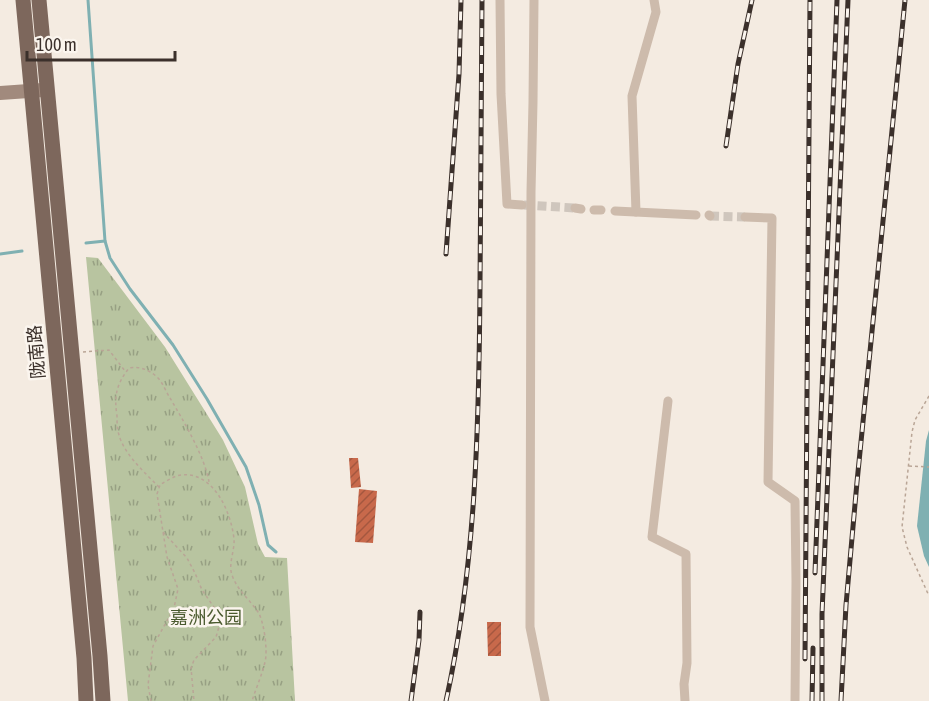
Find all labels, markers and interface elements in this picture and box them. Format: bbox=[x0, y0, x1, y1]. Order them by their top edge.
scale bar bbox=[27, 24, 176, 62]
text: 100 m bbox=[36, 34, 77, 55]
street label: 陇南路 bbox=[23, 324, 49, 380]
park label: 嘉洲公园 bbox=[170, 607, 242, 628]

